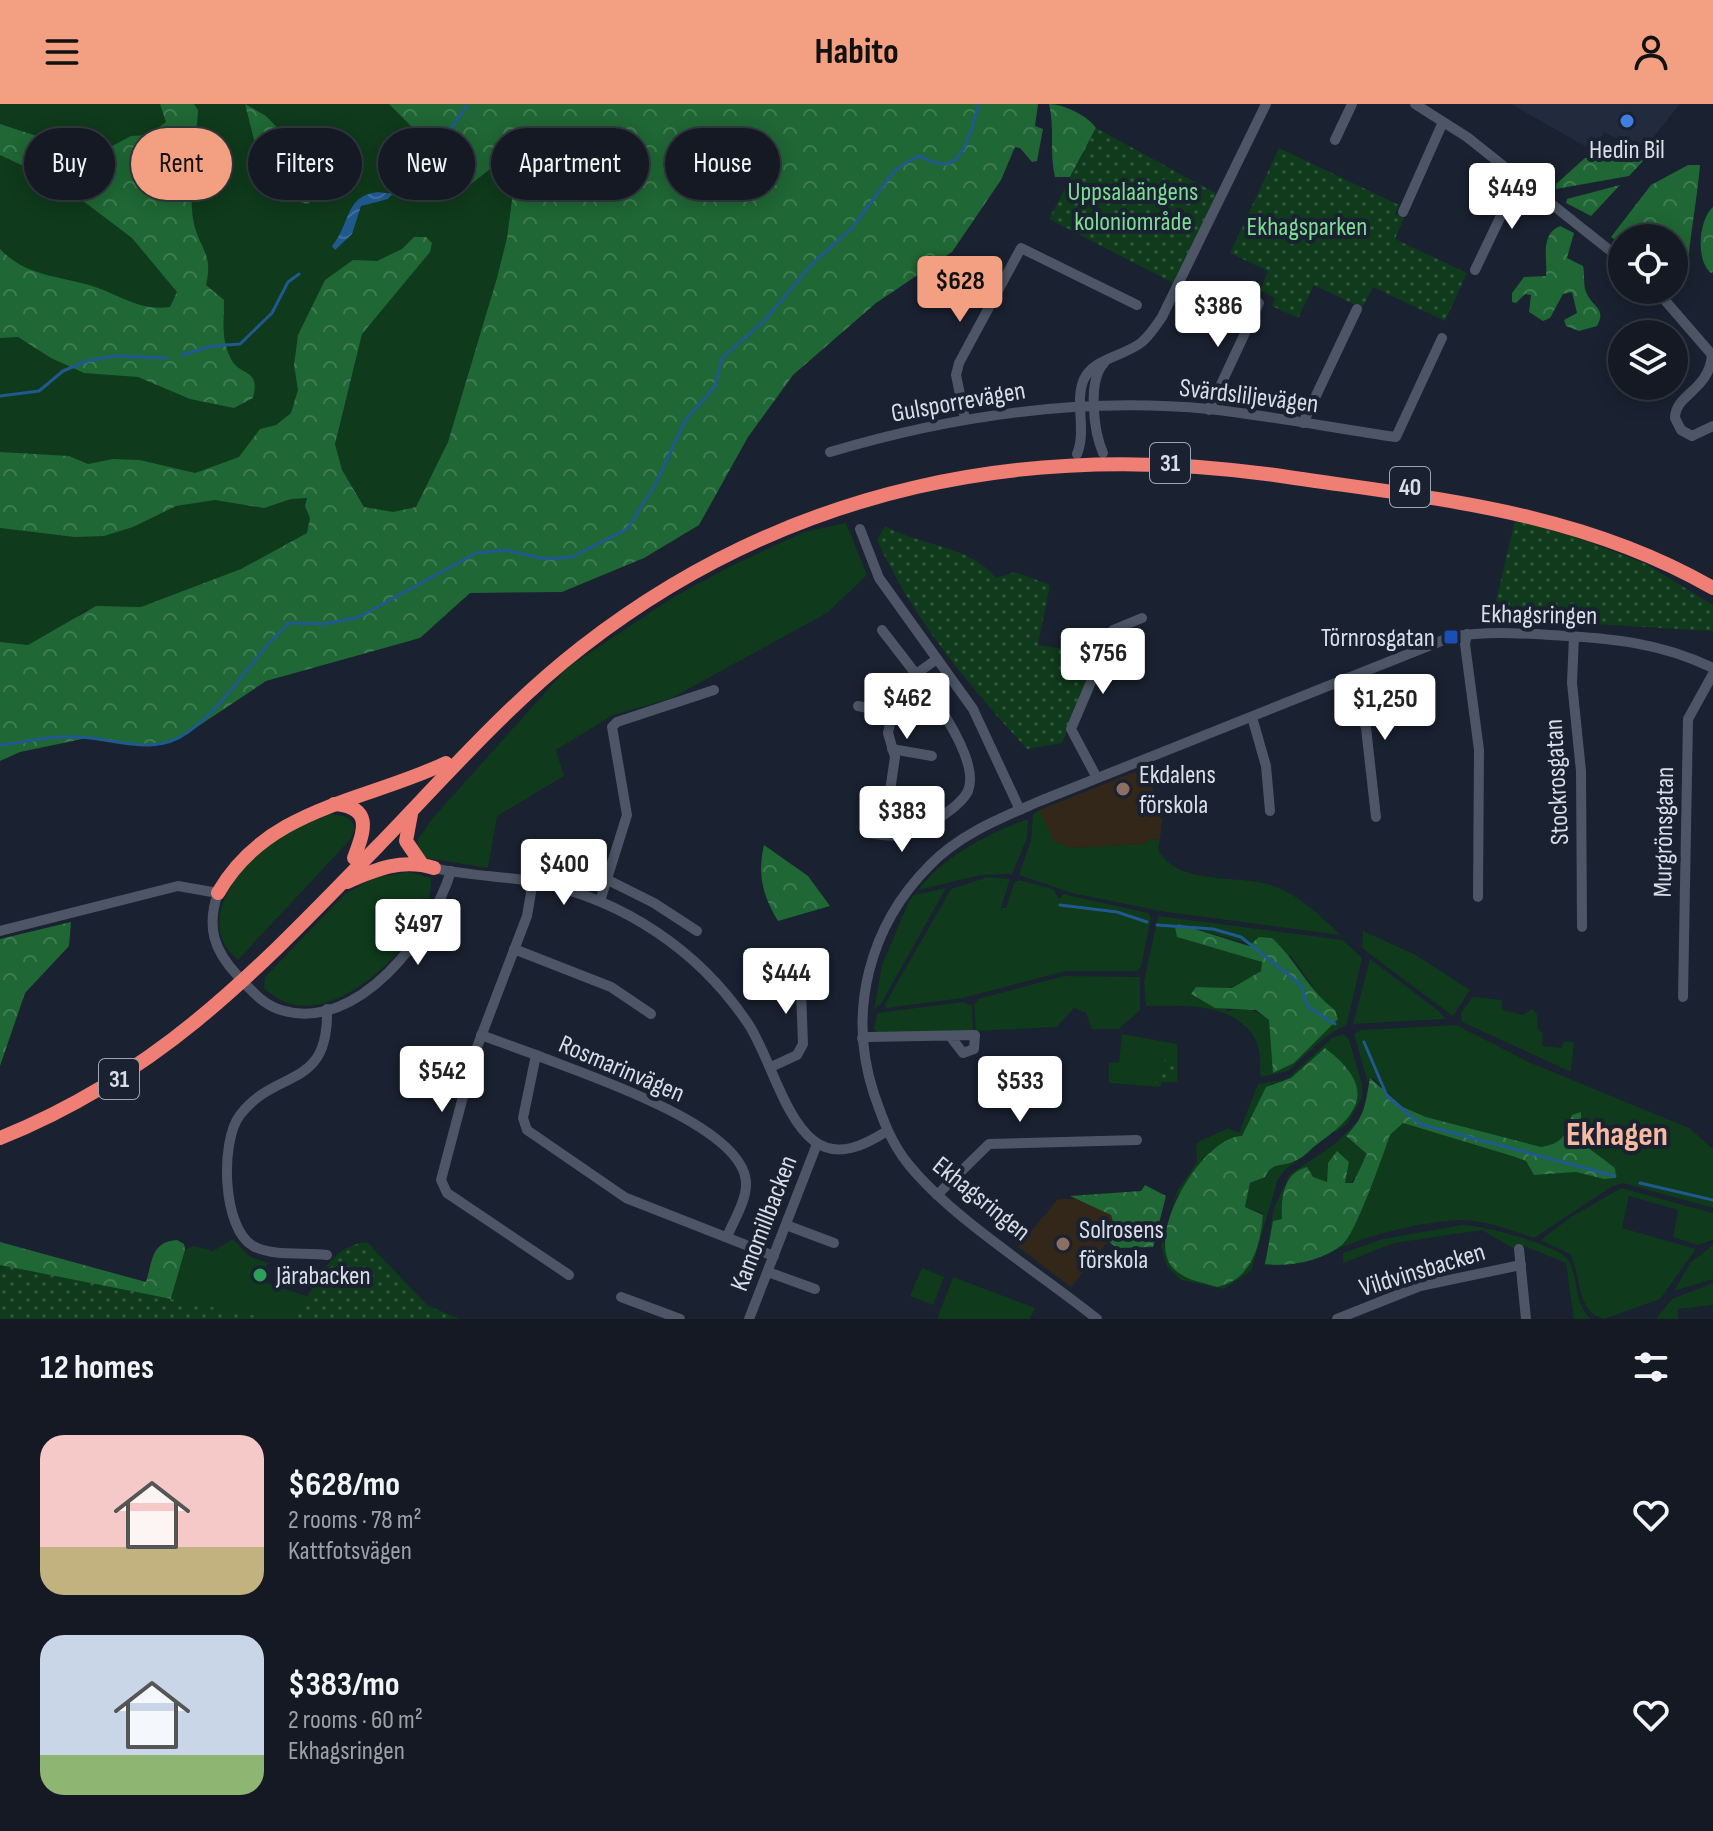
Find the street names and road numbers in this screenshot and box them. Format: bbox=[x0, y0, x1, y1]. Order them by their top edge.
street label: Svärdsliljevägen bbox=[1177, 373, 1320, 420]
street label: Gulsporrevägen bbox=[889, 375, 1028, 430]
road number: 31 bbox=[1150, 443, 1190, 483]
road number: 40 bbox=[1390, 467, 1430, 507]
street label: Ekhagsringen bbox=[1480, 599, 1598, 632]
street label: Stockrosgatan bbox=[1539, 718, 1576, 846]
street label: Murgrönsgatan bbox=[1648, 766, 1681, 898]
street label: Rosmarinvägen bbox=[554, 1029, 689, 1110]
road number: 31 bbox=[99, 1059, 139, 1099]
street label: Ekhagsringen bbox=[926, 1150, 1036, 1248]
street label: Kamomillbacken bbox=[724, 1151, 804, 1296]
street label: Vildvinsbacken bbox=[1356, 1237, 1489, 1304]

